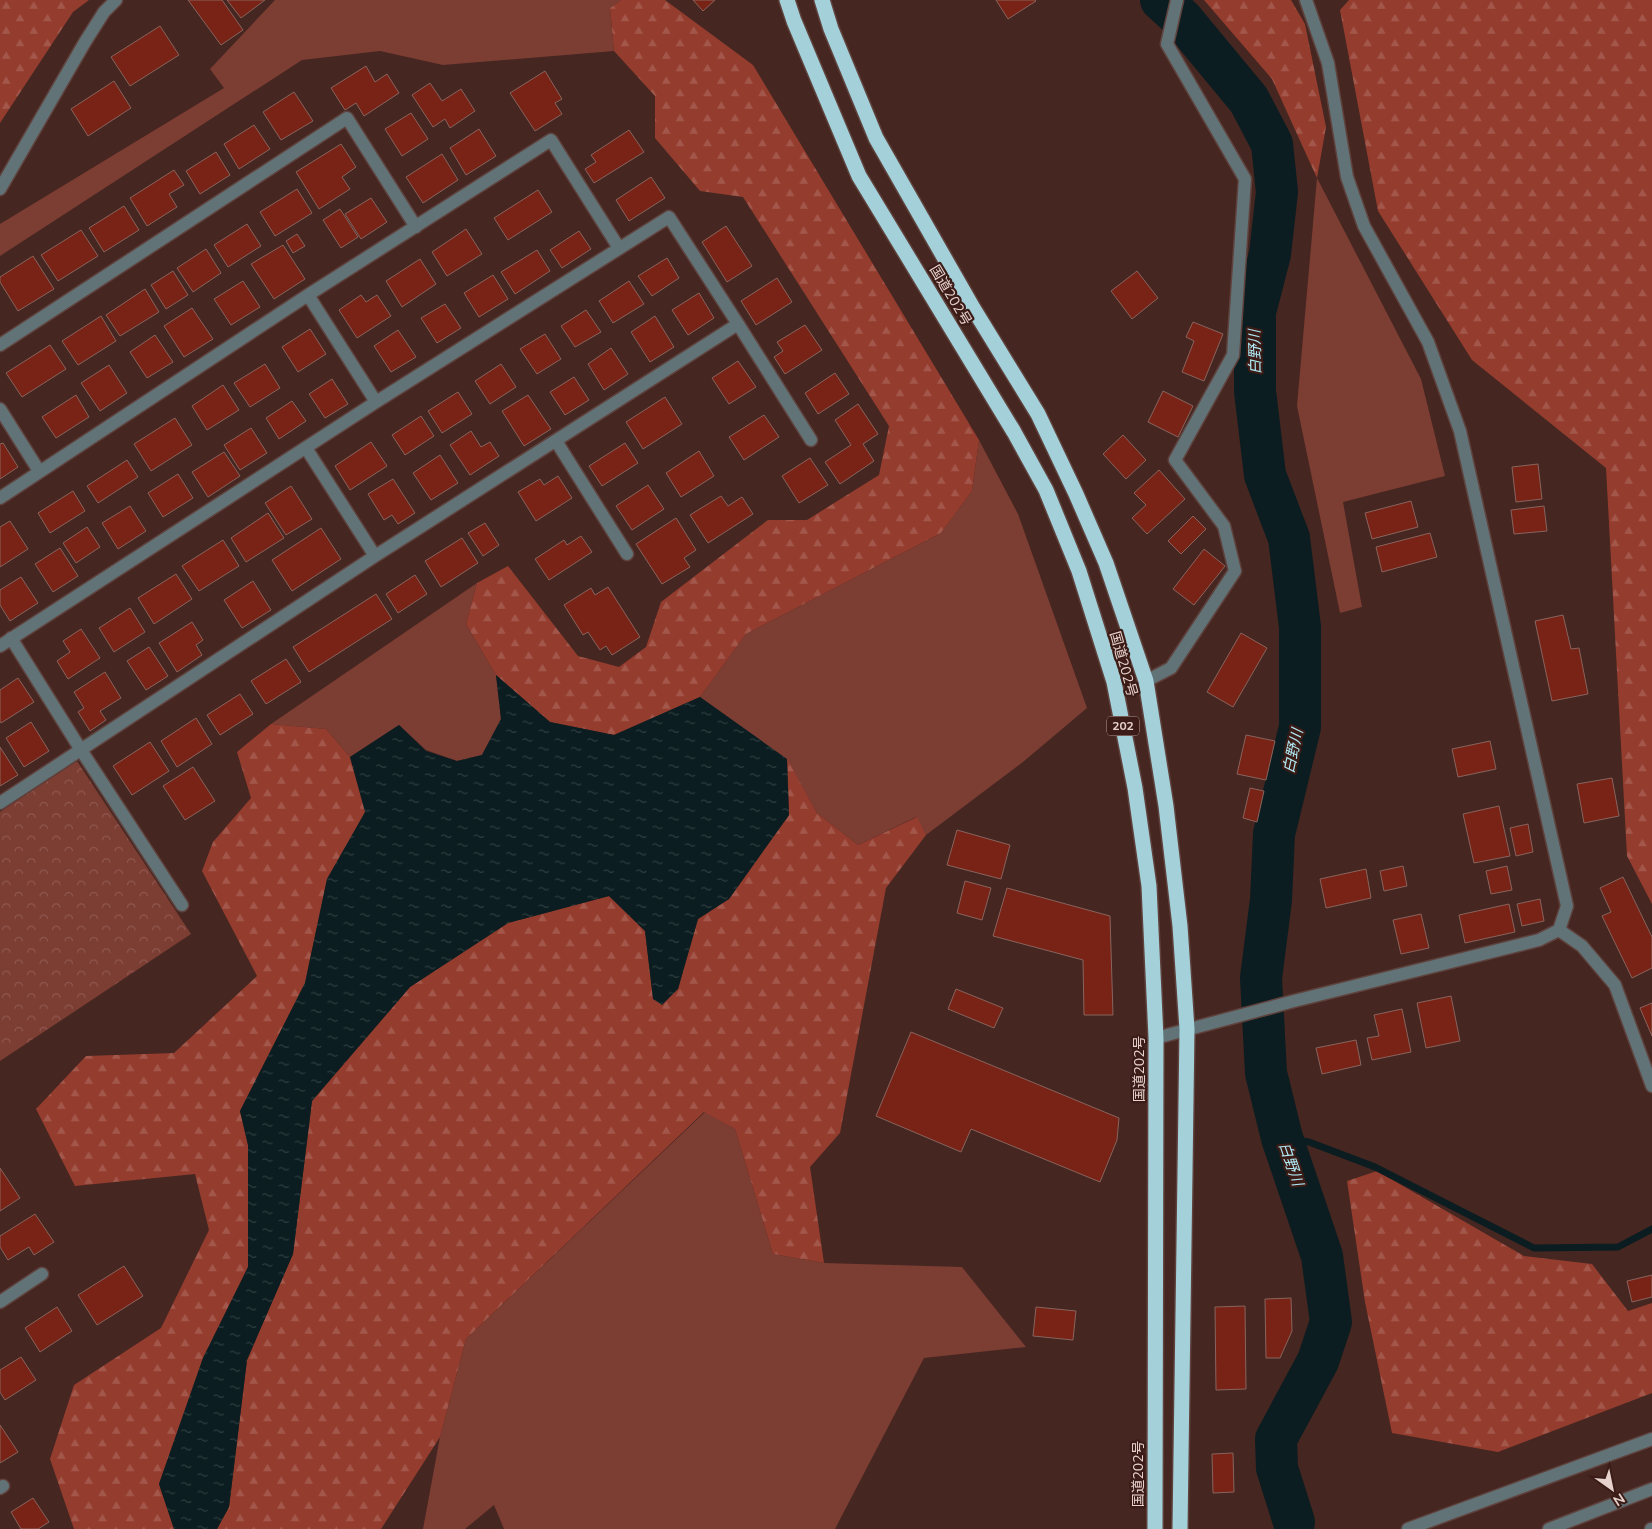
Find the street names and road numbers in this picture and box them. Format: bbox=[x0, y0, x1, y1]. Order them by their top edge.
street label: 国道202号 bbox=[925, 262, 976, 329]
street label: 国道202号 bbox=[1105, 629, 1142, 699]
road number: 202 bbox=[1107, 716, 1139, 736]
street label: 国道202号 bbox=[1130, 1035, 1149, 1103]
street label: 国道202号 bbox=[1129, 1440, 1148, 1508]

